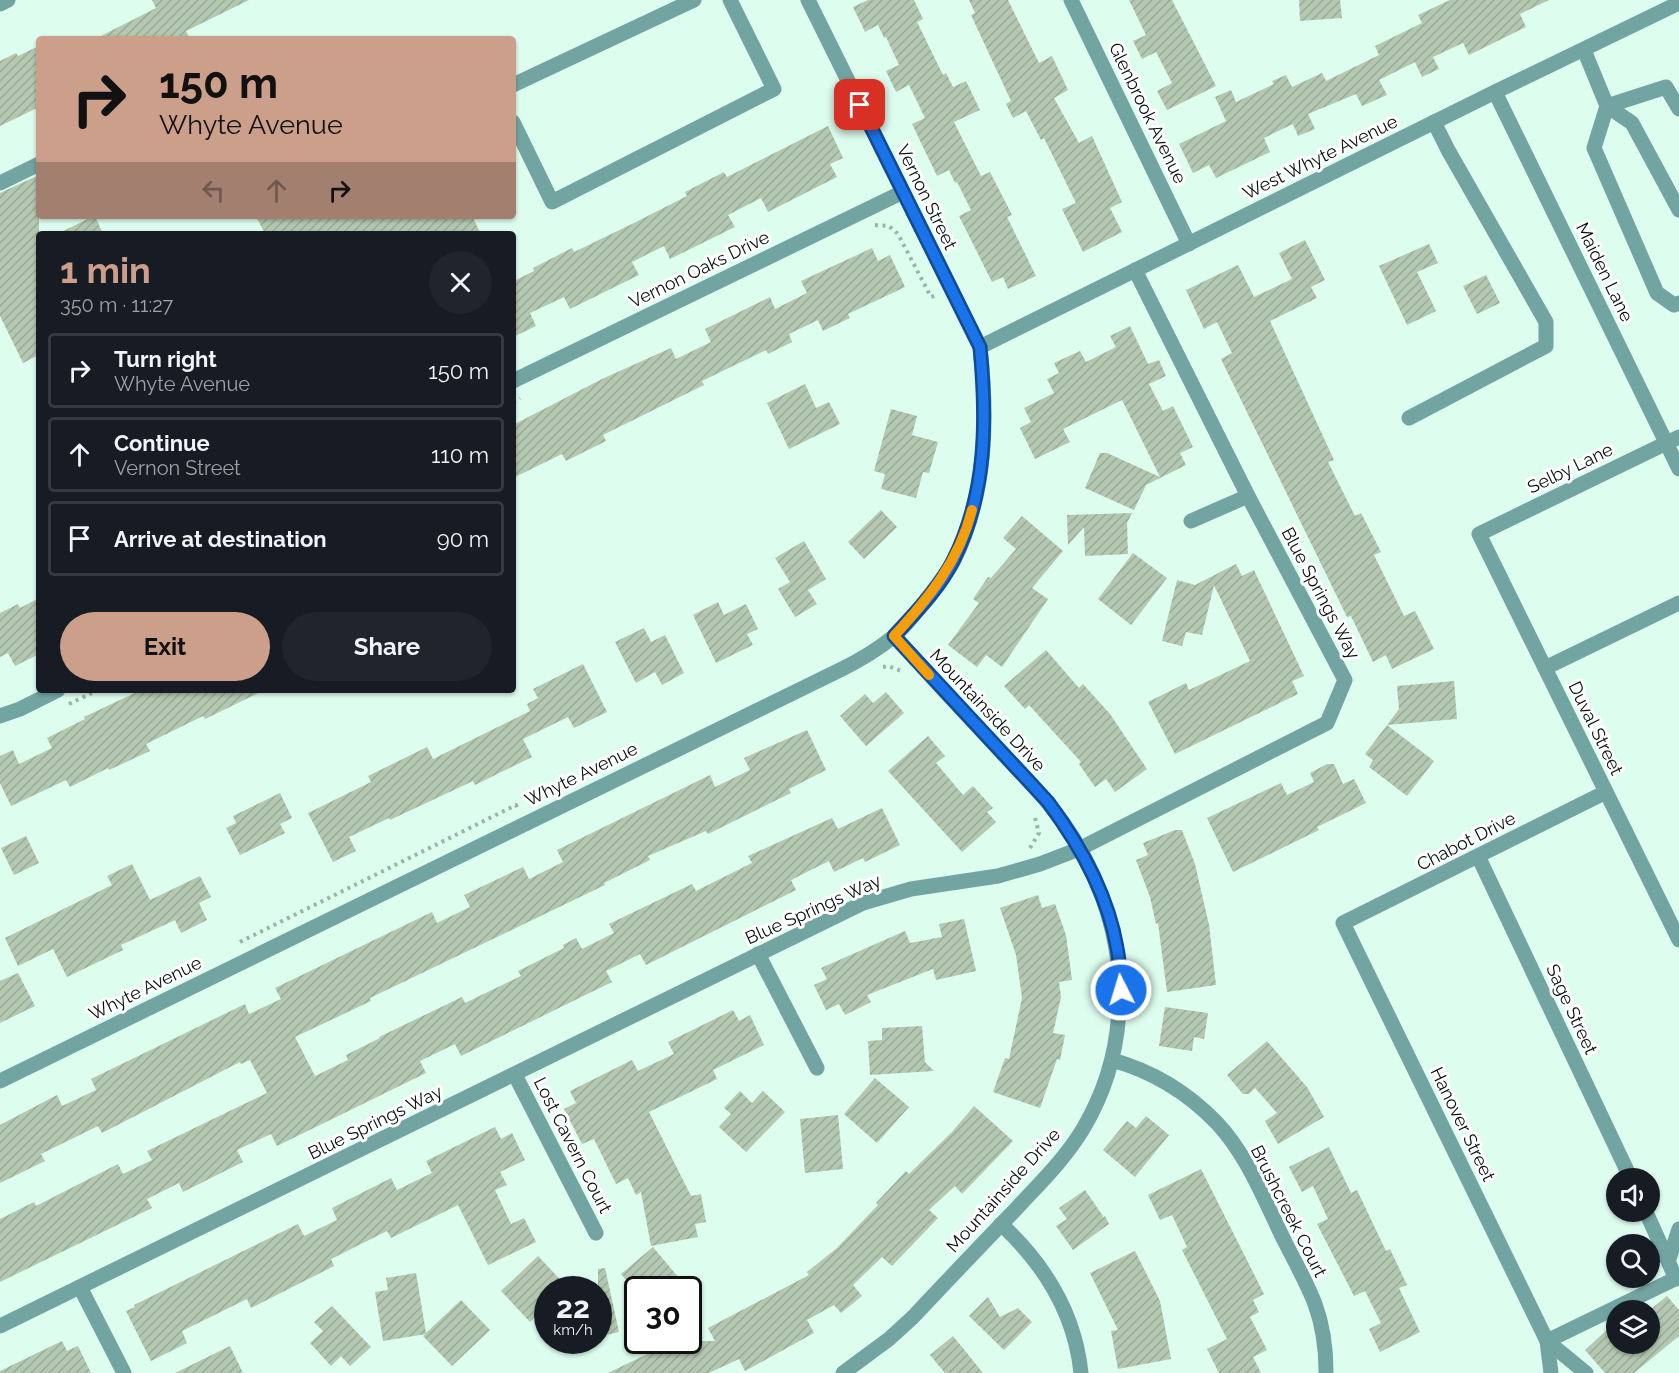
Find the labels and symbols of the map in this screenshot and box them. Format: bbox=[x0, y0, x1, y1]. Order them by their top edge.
street label: Glenbrook Avenue bbox=[1105, 39, 1191, 187]
pin bbox=[834, 79, 885, 130]
street label: West Whyte Avenue bbox=[1239, 110, 1401, 204]
street label: Vernon Street bbox=[893, 141, 961, 253]
street label: Maiden Lane bbox=[1572, 219, 1638, 325]
street label: Vernon Oaks Drive bbox=[626, 226, 773, 312]
street label: Selby Lane bbox=[1524, 438, 1617, 498]
street label: Blue Springs Way bbox=[1277, 523, 1365, 663]
street label: Mountainside Drive bbox=[926, 644, 1050, 776]
street label: Duval Street bbox=[1564, 678, 1628, 778]
street label: Whyte Avenue bbox=[521, 738, 641, 810]
street label: Chabot Drive bbox=[1413, 807, 1519, 875]
street label: Blue Springs Way bbox=[742, 870, 884, 948]
street label: Whyte Avenue bbox=[85, 952, 205, 1024]
position arrow bbox=[1089, 958, 1153, 1022]
street label: Sage Street bbox=[1542, 961, 1602, 1057]
street label: Hanover Street bbox=[1426, 1064, 1500, 1184]
street label: Lost Cavern Court bbox=[530, 1074, 616, 1216]
street label: Blue Springs Way bbox=[305, 1080, 446, 1164]
street label: Mountainside Drive bbox=[942, 1123, 1064, 1256]
street label: Brushcreek Court bbox=[1247, 1141, 1331, 1281]
speed limit sign: 30 bbox=[624, 1276, 702, 1354]

